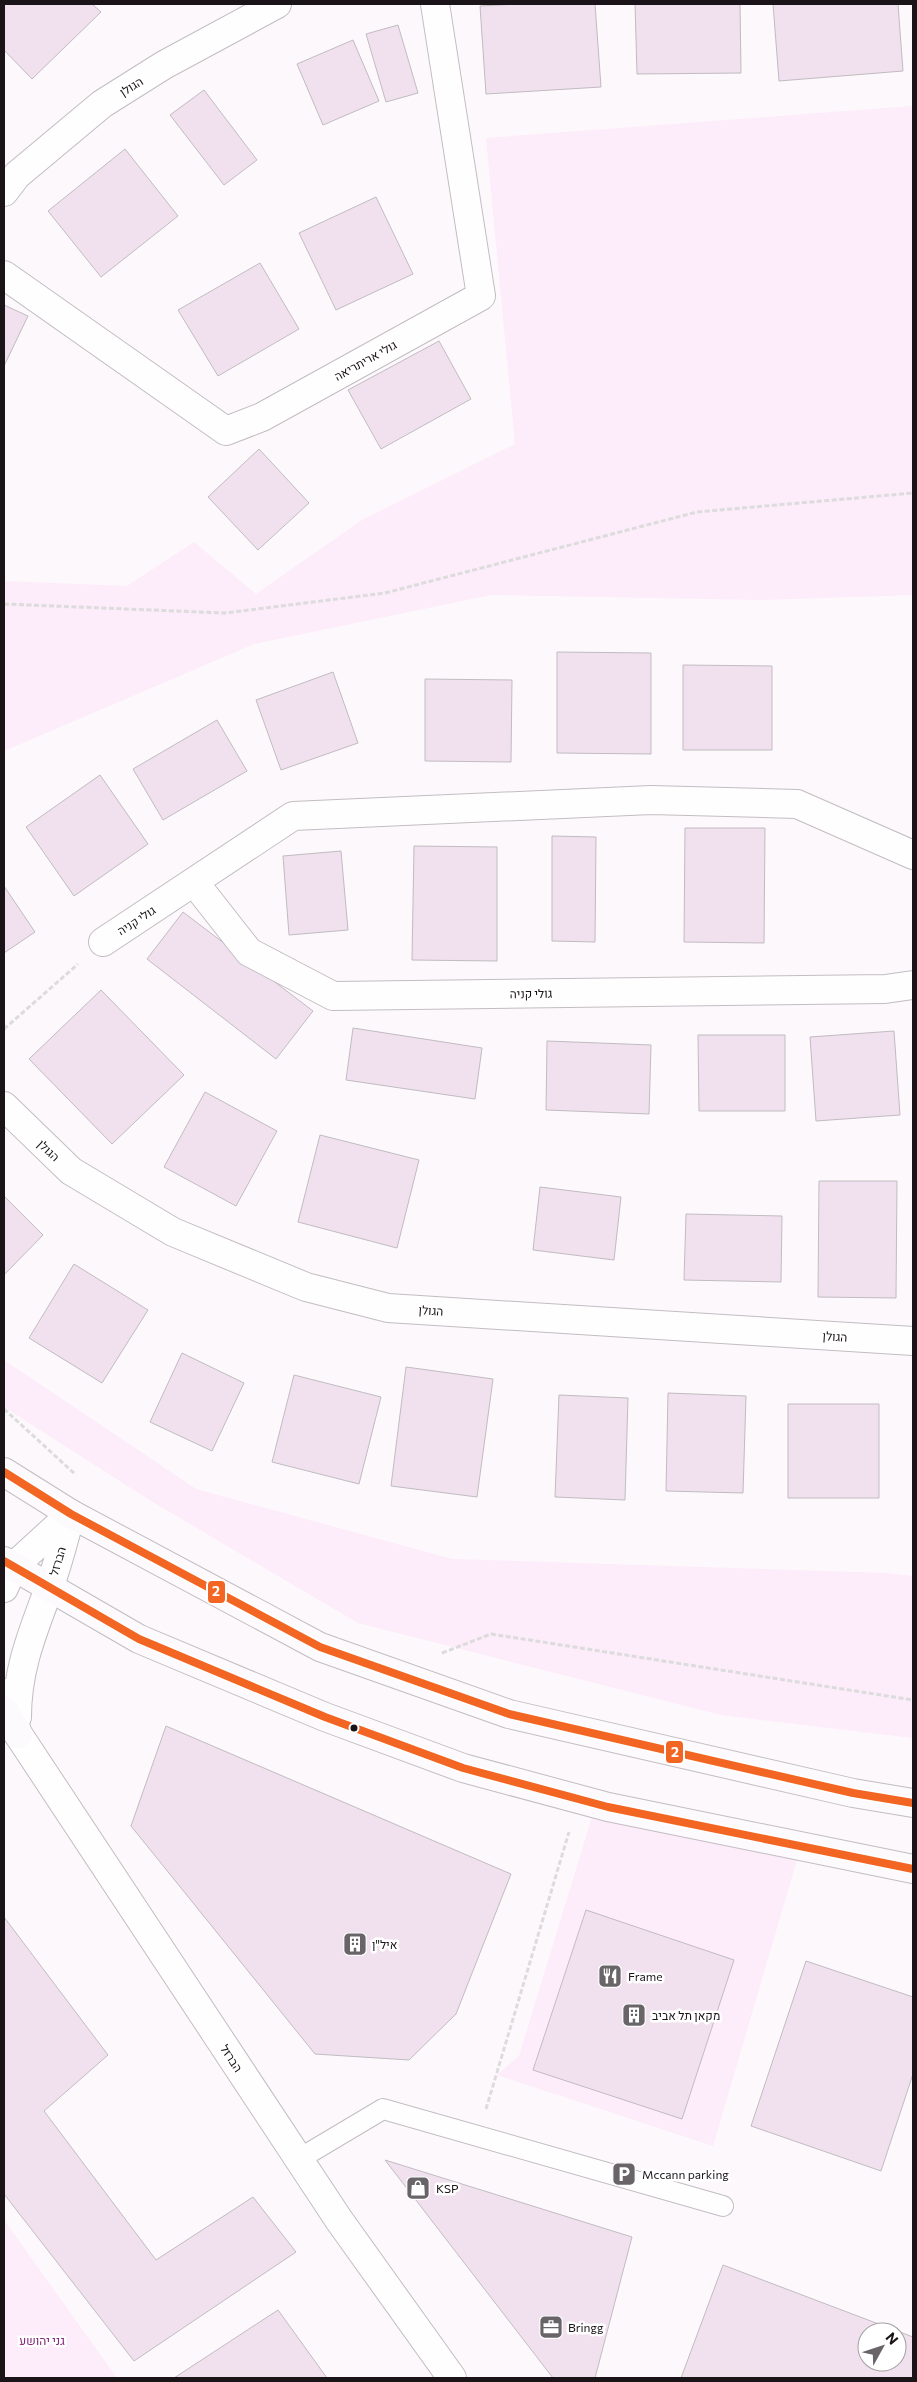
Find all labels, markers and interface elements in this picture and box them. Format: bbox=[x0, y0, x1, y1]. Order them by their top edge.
street label: הגולן bbox=[117, 73, 145, 99]
street label: גולי אריתריאה bbox=[331, 337, 399, 383]
street label: גולי קניה bbox=[114, 902, 158, 938]
street label: גולי קניה bbox=[510, 986, 553, 1000]
street label: הגולן bbox=[35, 1136, 63, 1164]
street label: הגולן bbox=[418, 1302, 444, 1318]
street label: הגולן bbox=[822, 1328, 848, 1344]
street label: הברזל bbox=[46, 1545, 68, 1577]
line badge: 2 bbox=[207, 1580, 226, 1604]
text: 2 bbox=[212, 1582, 220, 1599]
unlabelled marker bbox=[349, 1723, 359, 1733]
line badge: 2 bbox=[665, 1740, 684, 1764]
text: 2 bbox=[671, 1743, 679, 1760]
building icon: איל"ן bbox=[342, 1931, 368, 1957]
place label: איל"ן bbox=[372, 1937, 398, 1951]
restaurant icon: Frame bbox=[597, 1963, 623, 1989]
place label: Frame bbox=[628, 1969, 662, 1983]
building icon: מקאן תל אביב bbox=[621, 2002, 647, 2028]
place label: מקאן תל אביב bbox=[652, 2008, 720, 2022]
street label: הברזל bbox=[218, 2042, 246, 2074]
parking icon: Mccann parking bbox=[611, 2161, 637, 2187]
place label: Mccann parking bbox=[642, 2167, 729, 2181]
shop icon: KSP bbox=[405, 2175, 431, 2201]
place label: KSP bbox=[436, 2181, 459, 2195]
office icon: Bringg bbox=[538, 2314, 564, 2340]
place label: Bringg bbox=[568, 2320, 604, 2334]
north arrow bbox=[857, 2322, 907, 2372]
text: N bbox=[882, 2329, 902, 2348]
park label: גני יהושע bbox=[19, 2333, 65, 2347]

